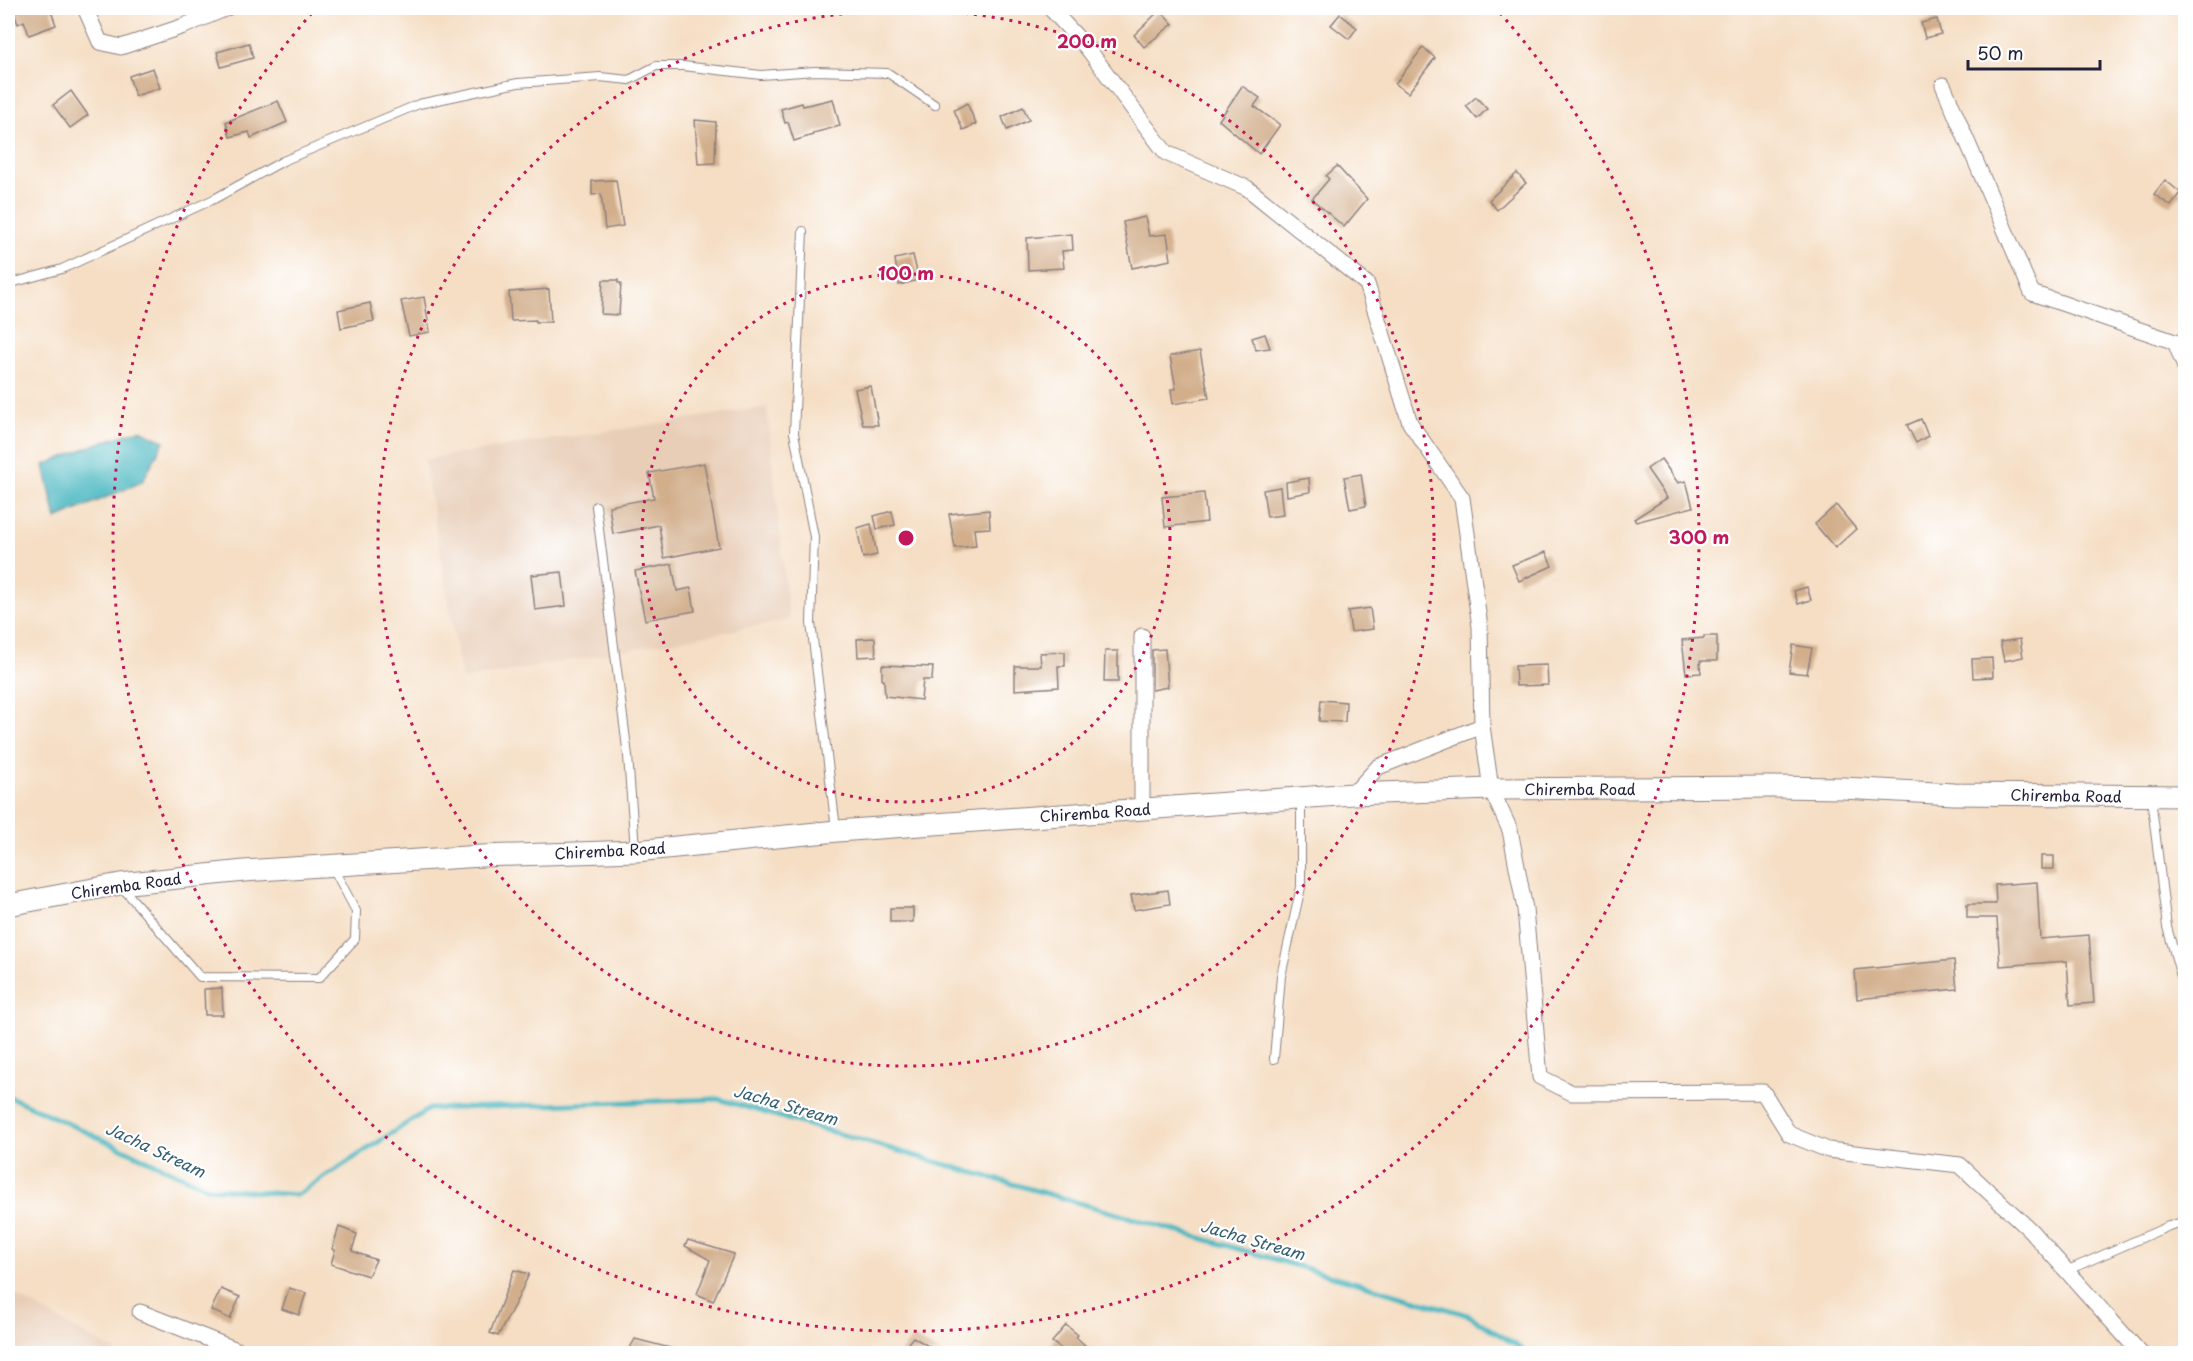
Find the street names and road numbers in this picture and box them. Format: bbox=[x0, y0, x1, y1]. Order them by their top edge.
street label: Chiremba Road bbox=[1524, 777, 1636, 800]
street label: Chiremba Road bbox=[2010, 783, 2122, 807]
street label: Chiremba Road bbox=[1039, 797, 1151, 827]
street label: Chiremba Road bbox=[554, 836, 666, 864]
street label: Chiremba Road bbox=[69, 866, 183, 904]

